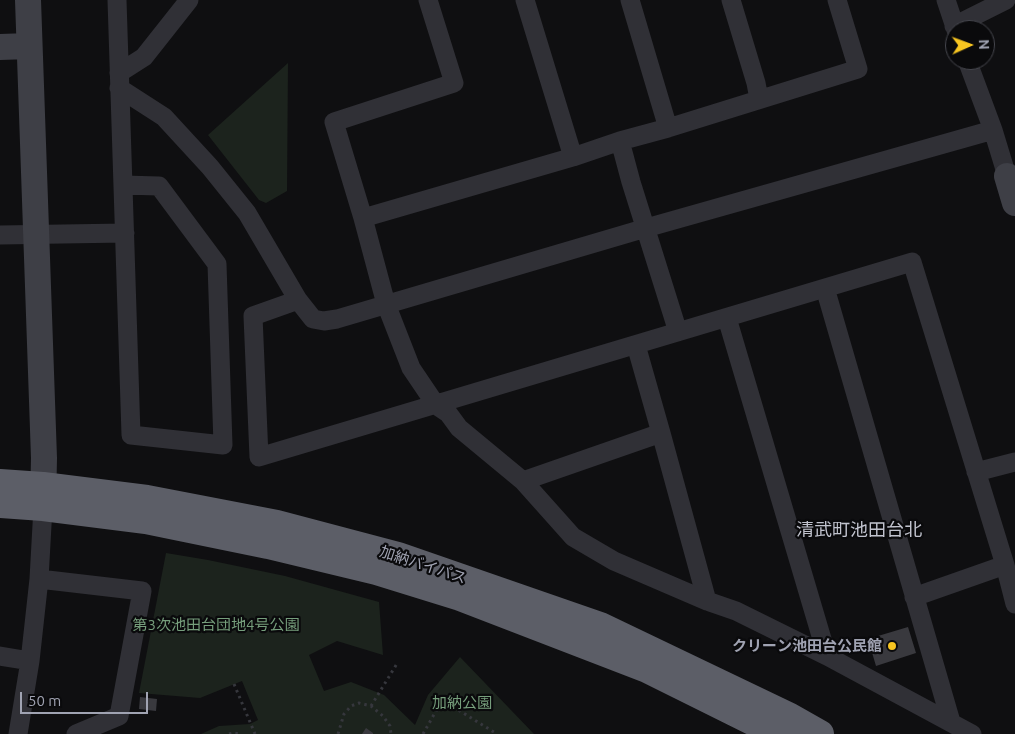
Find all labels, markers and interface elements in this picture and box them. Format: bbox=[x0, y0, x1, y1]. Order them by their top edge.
north arrow bbox=[945, 20, 995, 70]
text: N bbox=[976, 39, 992, 50]
district label: 清武町池田台北 bbox=[796, 519, 922, 541]
street label: 加納バイパス bbox=[377, 543, 469, 587]
park label: 第3次池田台団地4号公園 bbox=[133, 616, 299, 634]
place label: クリーン池田台公民館 bbox=[732, 637, 882, 655]
marker: クリーン池田台公民館 bbox=[886, 640, 898, 652]
scale bar bbox=[22, 682, 150, 714]
text: 50 m bbox=[28, 692, 61, 709]
park label: 加納公園 bbox=[432, 694, 492, 712]

